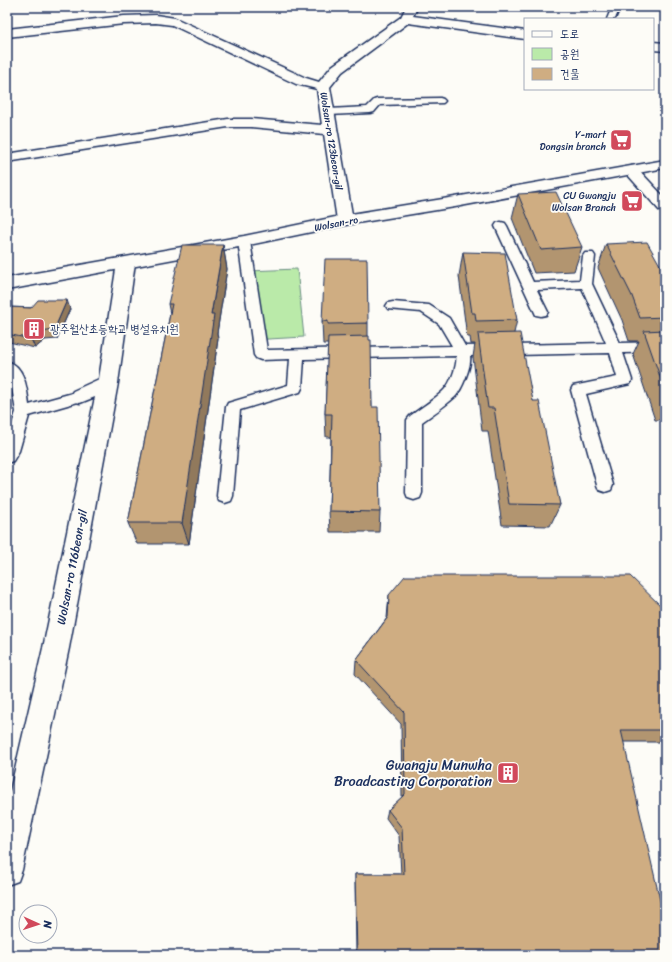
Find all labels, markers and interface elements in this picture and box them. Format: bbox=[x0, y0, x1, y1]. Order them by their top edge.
legend bbox=[524, 18, 654, 90]
text: 도로 bbox=[560, 23, 579, 45]
text: 공원 bbox=[560, 43, 579, 65]
text: 건물 bbox=[560, 63, 580, 85]
street label: Wolsan-ro 123beon-gil bbox=[314, 91, 348, 192]
place label: Y-mart Dongsin branch bbox=[540, 126, 607, 156]
supermarket icon: Y-mart Dongsin branch bbox=[608, 127, 634, 153]
place label: CU Gwangju Wolsan Branch bbox=[552, 187, 617, 217]
supermarket icon: CU Gwangju Wolsan Branch bbox=[619, 188, 645, 214]
street label: Wolsan-ro bbox=[313, 211, 360, 237]
building icon: 광주월산초등학교 병설유치원 bbox=[21, 316, 47, 342]
place label: 광주월산초등학교 병설유치원 bbox=[50, 318, 179, 340]
street label: Wolsan-ro 116beon-gil bbox=[50, 507, 94, 627]
place label: Gwangju Munwha Broadcasting Corporation bbox=[334, 753, 492, 794]
building icon: Gwangju Munwha Broadcasting Corporation bbox=[495, 760, 521, 786]
north arrow bbox=[18, 904, 58, 944]
text: N bbox=[38, 919, 57, 929]

